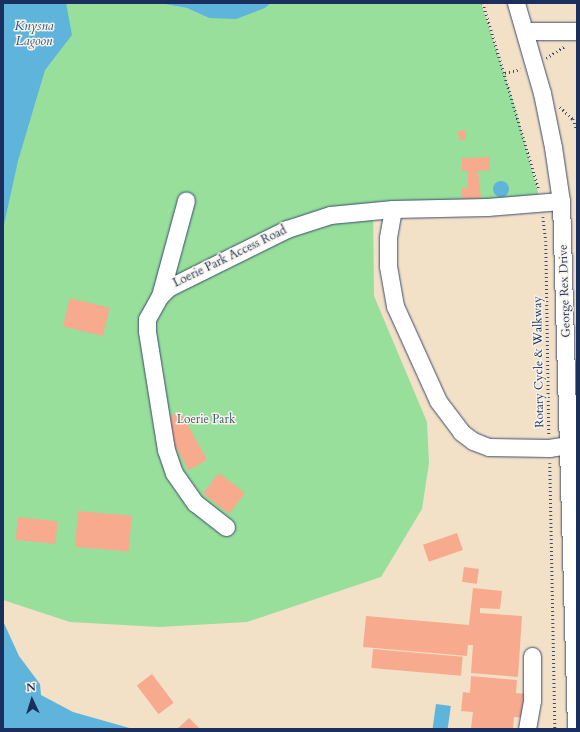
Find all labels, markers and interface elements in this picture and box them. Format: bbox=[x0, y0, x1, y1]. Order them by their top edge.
water label: Knysna Lagoon bbox=[14, 19, 54, 50]
street label: Loerie Park Access Road bbox=[171, 223, 289, 291]
street label: George Rex Drive bbox=[556, 244, 574, 338]
street label: Rotary Cycle & Walkway bbox=[531, 296, 547, 428]
park label: Loerie Park bbox=[177, 413, 235, 427]
north arrow bbox=[12, 680, 52, 720]
text: N bbox=[26, 680, 36, 695]

